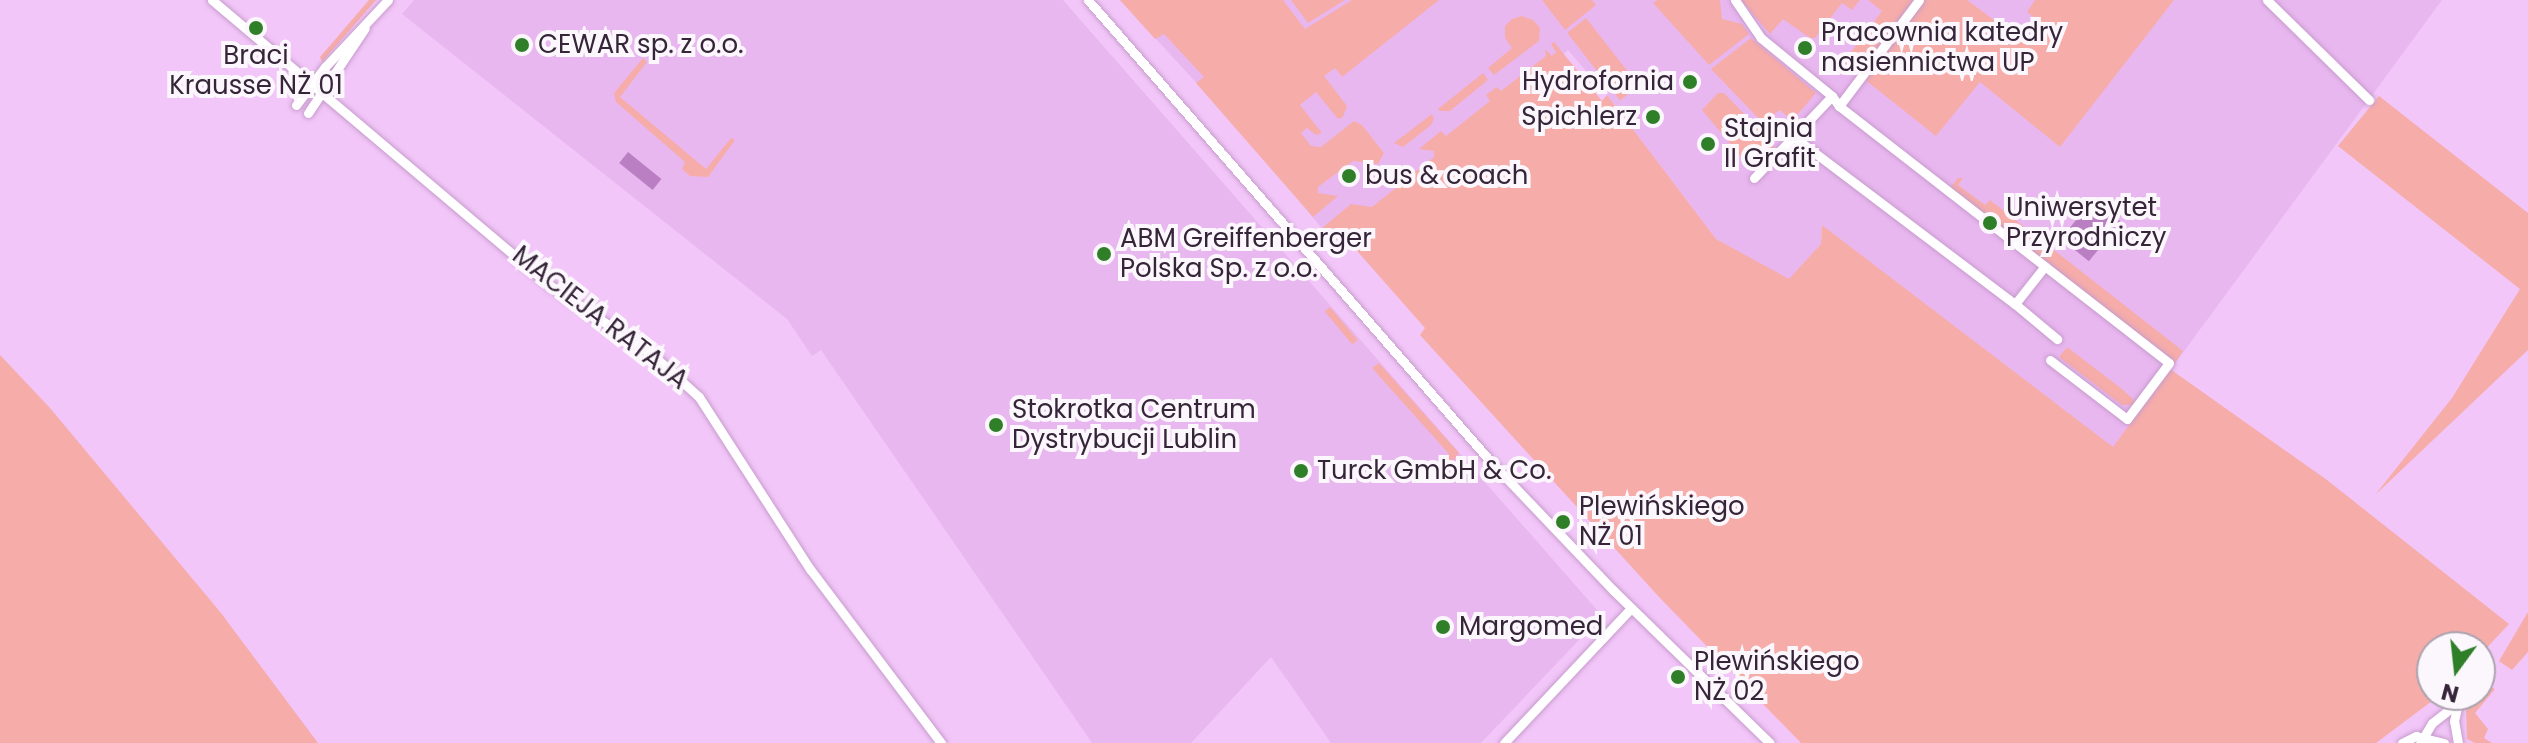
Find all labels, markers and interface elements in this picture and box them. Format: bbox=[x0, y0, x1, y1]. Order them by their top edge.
place label: Pracownia katedry nasiennictwa UP bbox=[1821, 17, 2063, 78]
marker: Braci Krausse NŻ 01 bbox=[247, 19, 265, 37]
place label: CEWAR sp. z o.o. bbox=[538, 29, 744, 61]
marker: CEWAR sp. z o.o. bbox=[513, 36, 531, 54]
marker: Pracownia katedry nasiennictwa UP bbox=[1796, 39, 1814, 57]
place label: Braci Krausse NŻ 01 bbox=[169, 40, 343, 102]
place label: Hydrofornia bbox=[1522, 66, 1674, 98]
marker: Hydrofornia bbox=[1681, 73, 1699, 91]
place label: Spichlerz bbox=[1521, 101, 1637, 133]
marker: Spichlerz bbox=[1644, 108, 1662, 126]
place label: Stajnia II Grafit bbox=[1724, 113, 1816, 174]
marker: Stajnia II Grafit bbox=[1699, 135, 1717, 153]
place label: bus & coach bbox=[1365, 160, 1528, 192]
marker: bus & coach bbox=[1340, 167, 1358, 185]
place label: Uniwersytet Przyrodniczy bbox=[2006, 192, 2166, 254]
marker: Uniwersytet Przyrodniczy bbox=[1981, 214, 1999, 232]
place label: ABM Greiffenberger Polska Sp. z o.o. bbox=[1120, 223, 1372, 284]
street label: MACIEJA RATAJA bbox=[506, 240, 694, 396]
marker: ABM Greiffenberger Polska Sp. z o.o. bbox=[1095, 245, 1113, 263]
place label: Stokrotka Centrum Dystrybucji Lublin bbox=[1012, 394, 1256, 456]
marker: Stokrotka Centrum Dystrybucji Lublin bbox=[987, 416, 1005, 434]
place label: Turck GmbH & Co. bbox=[1317, 455, 1551, 487]
marker: Turck GmbH & Co. bbox=[1292, 462, 1310, 480]
place label: Plewińskiego NŻ 01 bbox=[1579, 491, 1745, 552]
marker: Plewińskiego NŻ 01 bbox=[1554, 513, 1572, 531]
place label: Margomed bbox=[1459, 611, 1603, 643]
marker: Margomed bbox=[1434, 618, 1452, 636]
north arrow bbox=[2416, 631, 2496, 711]
place label: Plewińskiego NŻ 02 bbox=[1694, 646, 1860, 708]
marker: Plewińskiego NŻ 02 bbox=[1669, 668, 1687, 686]
text: N bbox=[2438, 676, 2462, 710]

